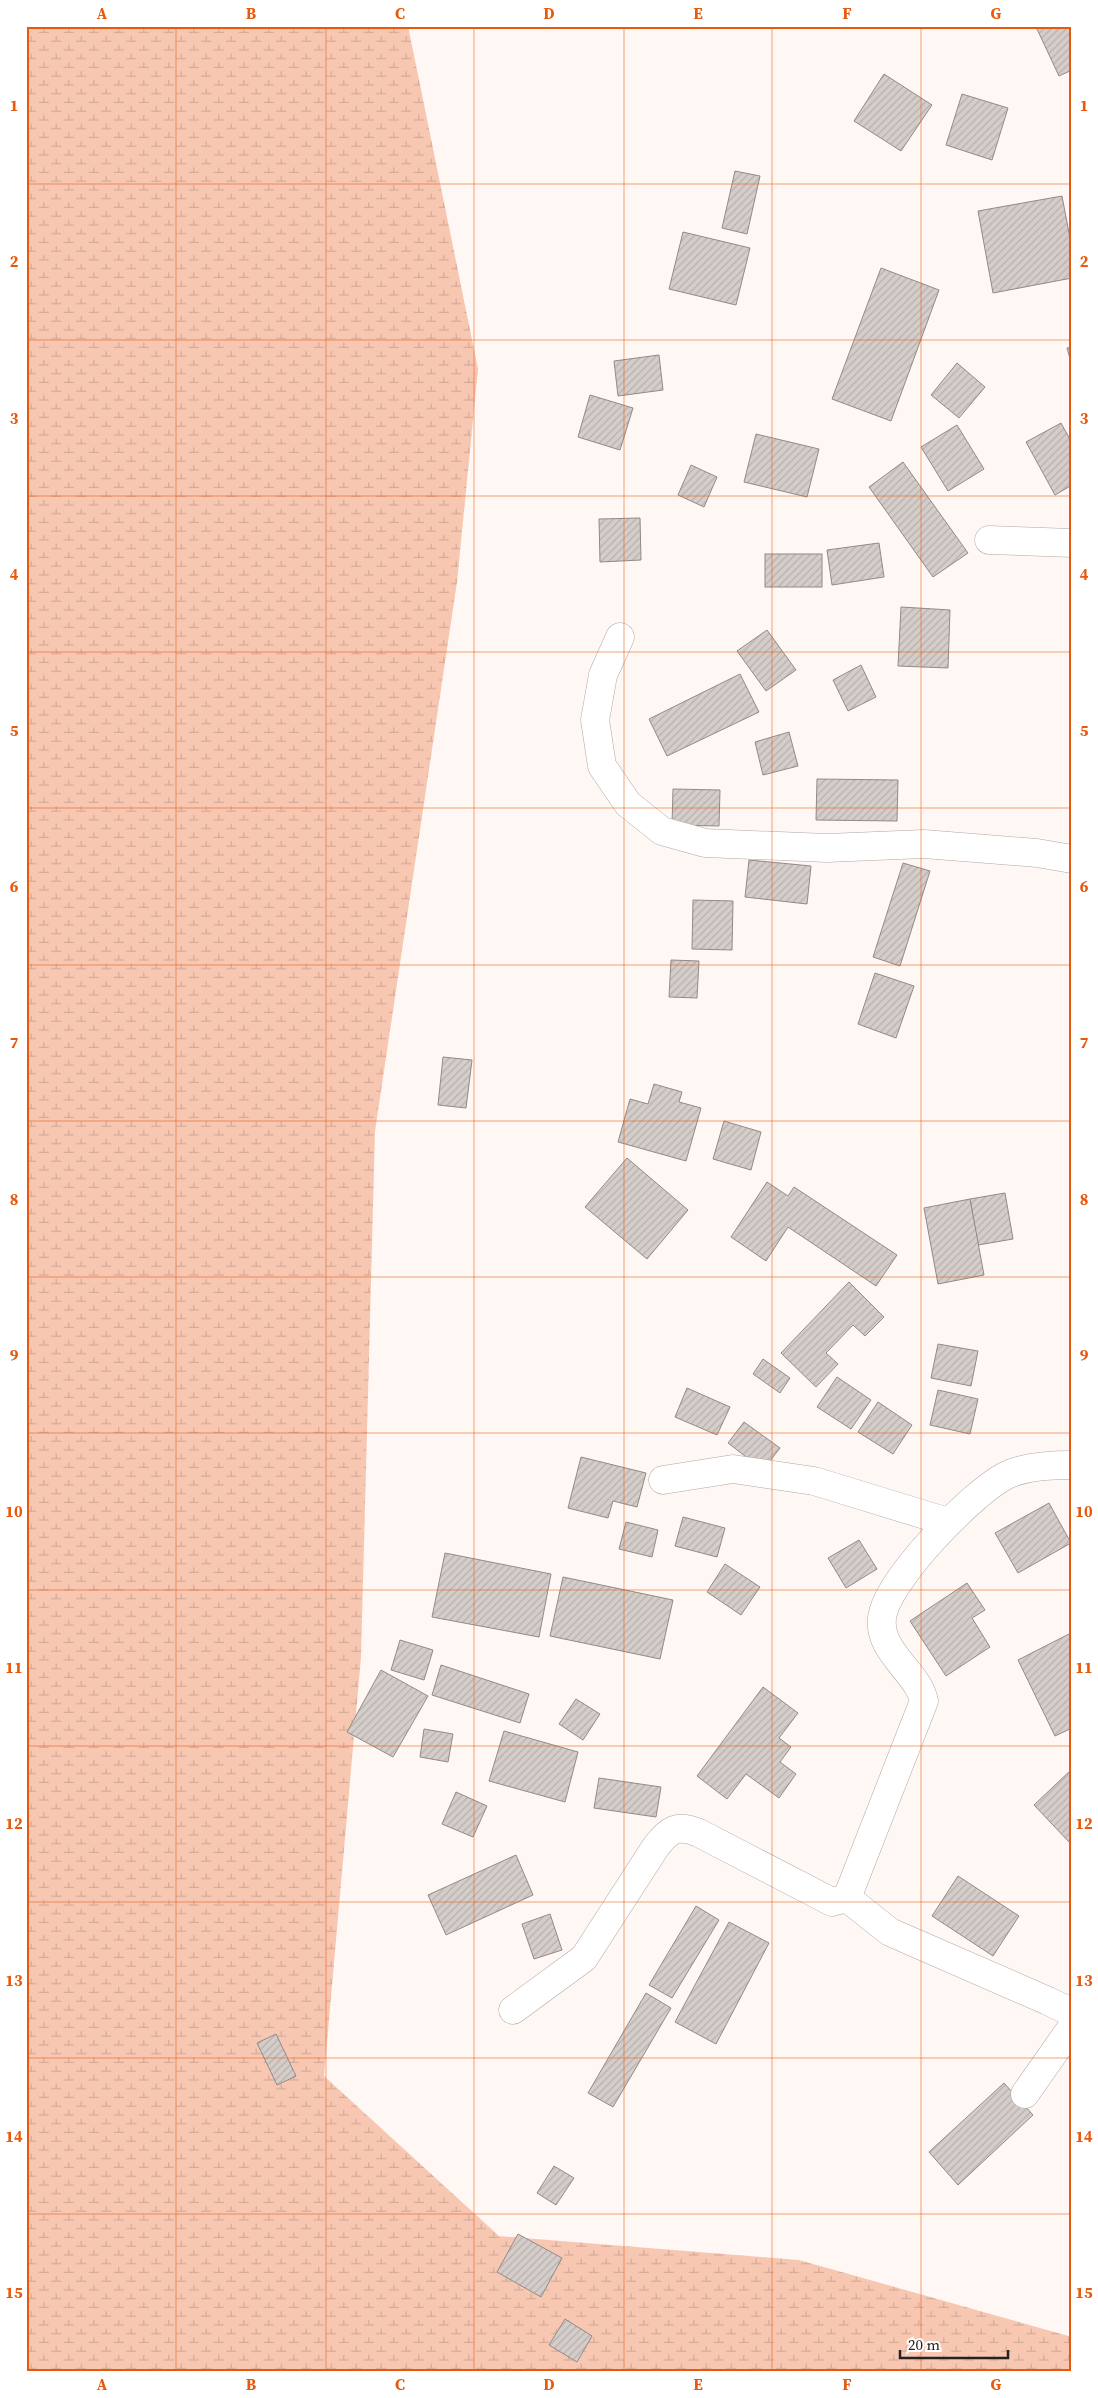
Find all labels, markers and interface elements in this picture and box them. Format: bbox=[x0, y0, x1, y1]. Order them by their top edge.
text: A bbox=[97, 2, 108, 24]
text: B bbox=[246, 2, 257, 24]
text: C bbox=[395, 2, 405, 24]
text: D bbox=[543, 2, 555, 24]
text: E bbox=[693, 2, 703, 24]
text: F bbox=[842, 2, 852, 24]
text: G bbox=[991, 2, 1002, 24]
text: 1 bbox=[10, 94, 18, 116]
text: 1 bbox=[1080, 94, 1088, 116]
text: 2 bbox=[10, 250, 19, 272]
text: 2 bbox=[1080, 250, 1089, 272]
text: 3 bbox=[10, 407, 19, 429]
text: 3 bbox=[1080, 407, 1089, 429]
text: 4 bbox=[10, 563, 19, 585]
text: 4 bbox=[1080, 563, 1089, 585]
text: 5 bbox=[10, 719, 19, 741]
text: 5 bbox=[1080, 719, 1089, 741]
text: 6 bbox=[10, 875, 19, 897]
text: 6 bbox=[1080, 875, 1089, 897]
text: 7 bbox=[10, 1031, 19, 1053]
text: 7 bbox=[1080, 1031, 1089, 1053]
text: 8 bbox=[10, 1188, 18, 1210]
text: 8 bbox=[1080, 1188, 1088, 1210]
text: 9 bbox=[10, 1344, 19, 1366]
text: 9 bbox=[1080, 1344, 1089, 1366]
text: 10 bbox=[5, 1500, 23, 1522]
text: 10 bbox=[1075, 1500, 1093, 1522]
text: 11 bbox=[5, 1656, 23, 1678]
text: 11 bbox=[1075, 1656, 1093, 1678]
text: 12 bbox=[5, 1812, 23, 1834]
text: 12 bbox=[1075, 1812, 1093, 1834]
text: 13 bbox=[5, 1969, 23, 1991]
text: 13 bbox=[1075, 1969, 1093, 1991]
text: 14 bbox=[5, 2125, 23, 2147]
text: 14 bbox=[1075, 2125, 1093, 2147]
text: 15 bbox=[5, 2281, 23, 2303]
text: 15 bbox=[1075, 2281, 1093, 2303]
scale bar bbox=[900, 2328, 1008, 2360]
text: 20 m bbox=[908, 2334, 940, 2355]
text: A bbox=[97, 2373, 108, 2395]
text: B bbox=[246, 2373, 257, 2395]
text: C bbox=[395, 2373, 405, 2395]
text: D bbox=[543, 2373, 555, 2395]
text: E bbox=[693, 2373, 703, 2395]
text: F bbox=[842, 2373, 852, 2395]
text: G bbox=[991, 2373, 1002, 2395]

